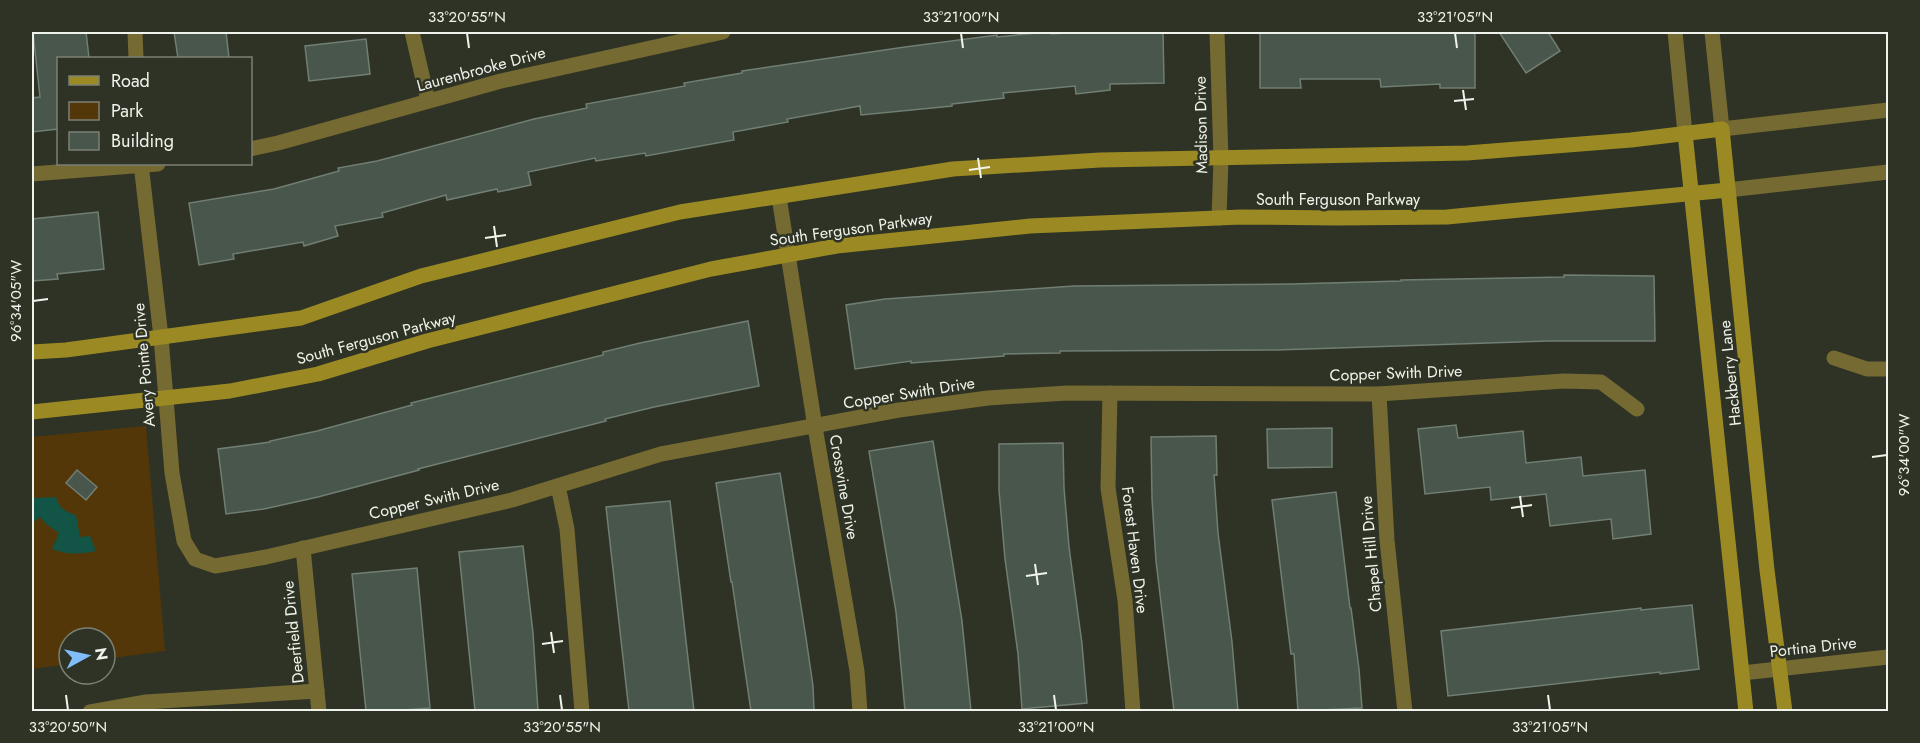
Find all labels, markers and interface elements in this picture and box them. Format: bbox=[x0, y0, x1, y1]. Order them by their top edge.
text: 33°20'55"N bbox=[428, 6, 506, 28]
text: 33°21'00"N bbox=[923, 6, 999, 28]
text: 33°21'05"N bbox=[1417, 6, 1493, 28]
street label: Laurenbrooke Drive bbox=[414, 41, 548, 97]
legend bbox=[57, 57, 252, 165]
text: Road bbox=[111, 68, 150, 94]
street label: Madison Drive bbox=[1189, 76, 1213, 174]
text: Park bbox=[111, 98, 143, 124]
text: Building bbox=[111, 128, 174, 154]
street label: South Ferguson Parkway bbox=[1256, 188, 1421, 211]
street label: South Ferguson Parkway bbox=[768, 206, 935, 252]
text: 96°34'05"W bbox=[5, 260, 27, 342]
street label: Avery Pointe Drive bbox=[127, 302, 161, 428]
street label: South Ferguson Parkway bbox=[294, 305, 459, 370]
street label: Hackberry Lane bbox=[1713, 319, 1747, 427]
street label: Copper Swith Drive bbox=[1329, 359, 1463, 387]
street label: Copper Swith Drive bbox=[842, 371, 976, 415]
text: 96°34'00"W bbox=[1893, 414, 1915, 496]
street label: Crossvine Drive bbox=[823, 433, 865, 541]
street label: Copper Swith Drive bbox=[367, 473, 501, 525]
street label: Forest Haven Drive bbox=[1116, 485, 1154, 615]
street label: Chapel Hill Drive bbox=[1354, 495, 1388, 613]
street label: Deerfield Drive bbox=[276, 580, 310, 684]
north arrow bbox=[57, 626, 117, 686]
street label: Portina Drive bbox=[1769, 631, 1857, 663]
text: N bbox=[89, 646, 114, 662]
text: 33°20'50"N bbox=[29, 716, 107, 738]
text: 33°20'55"N bbox=[523, 716, 601, 738]
text: 33°21'00"N bbox=[1018, 716, 1094, 738]
text: 33°21'05"N bbox=[1512, 716, 1588, 738]

